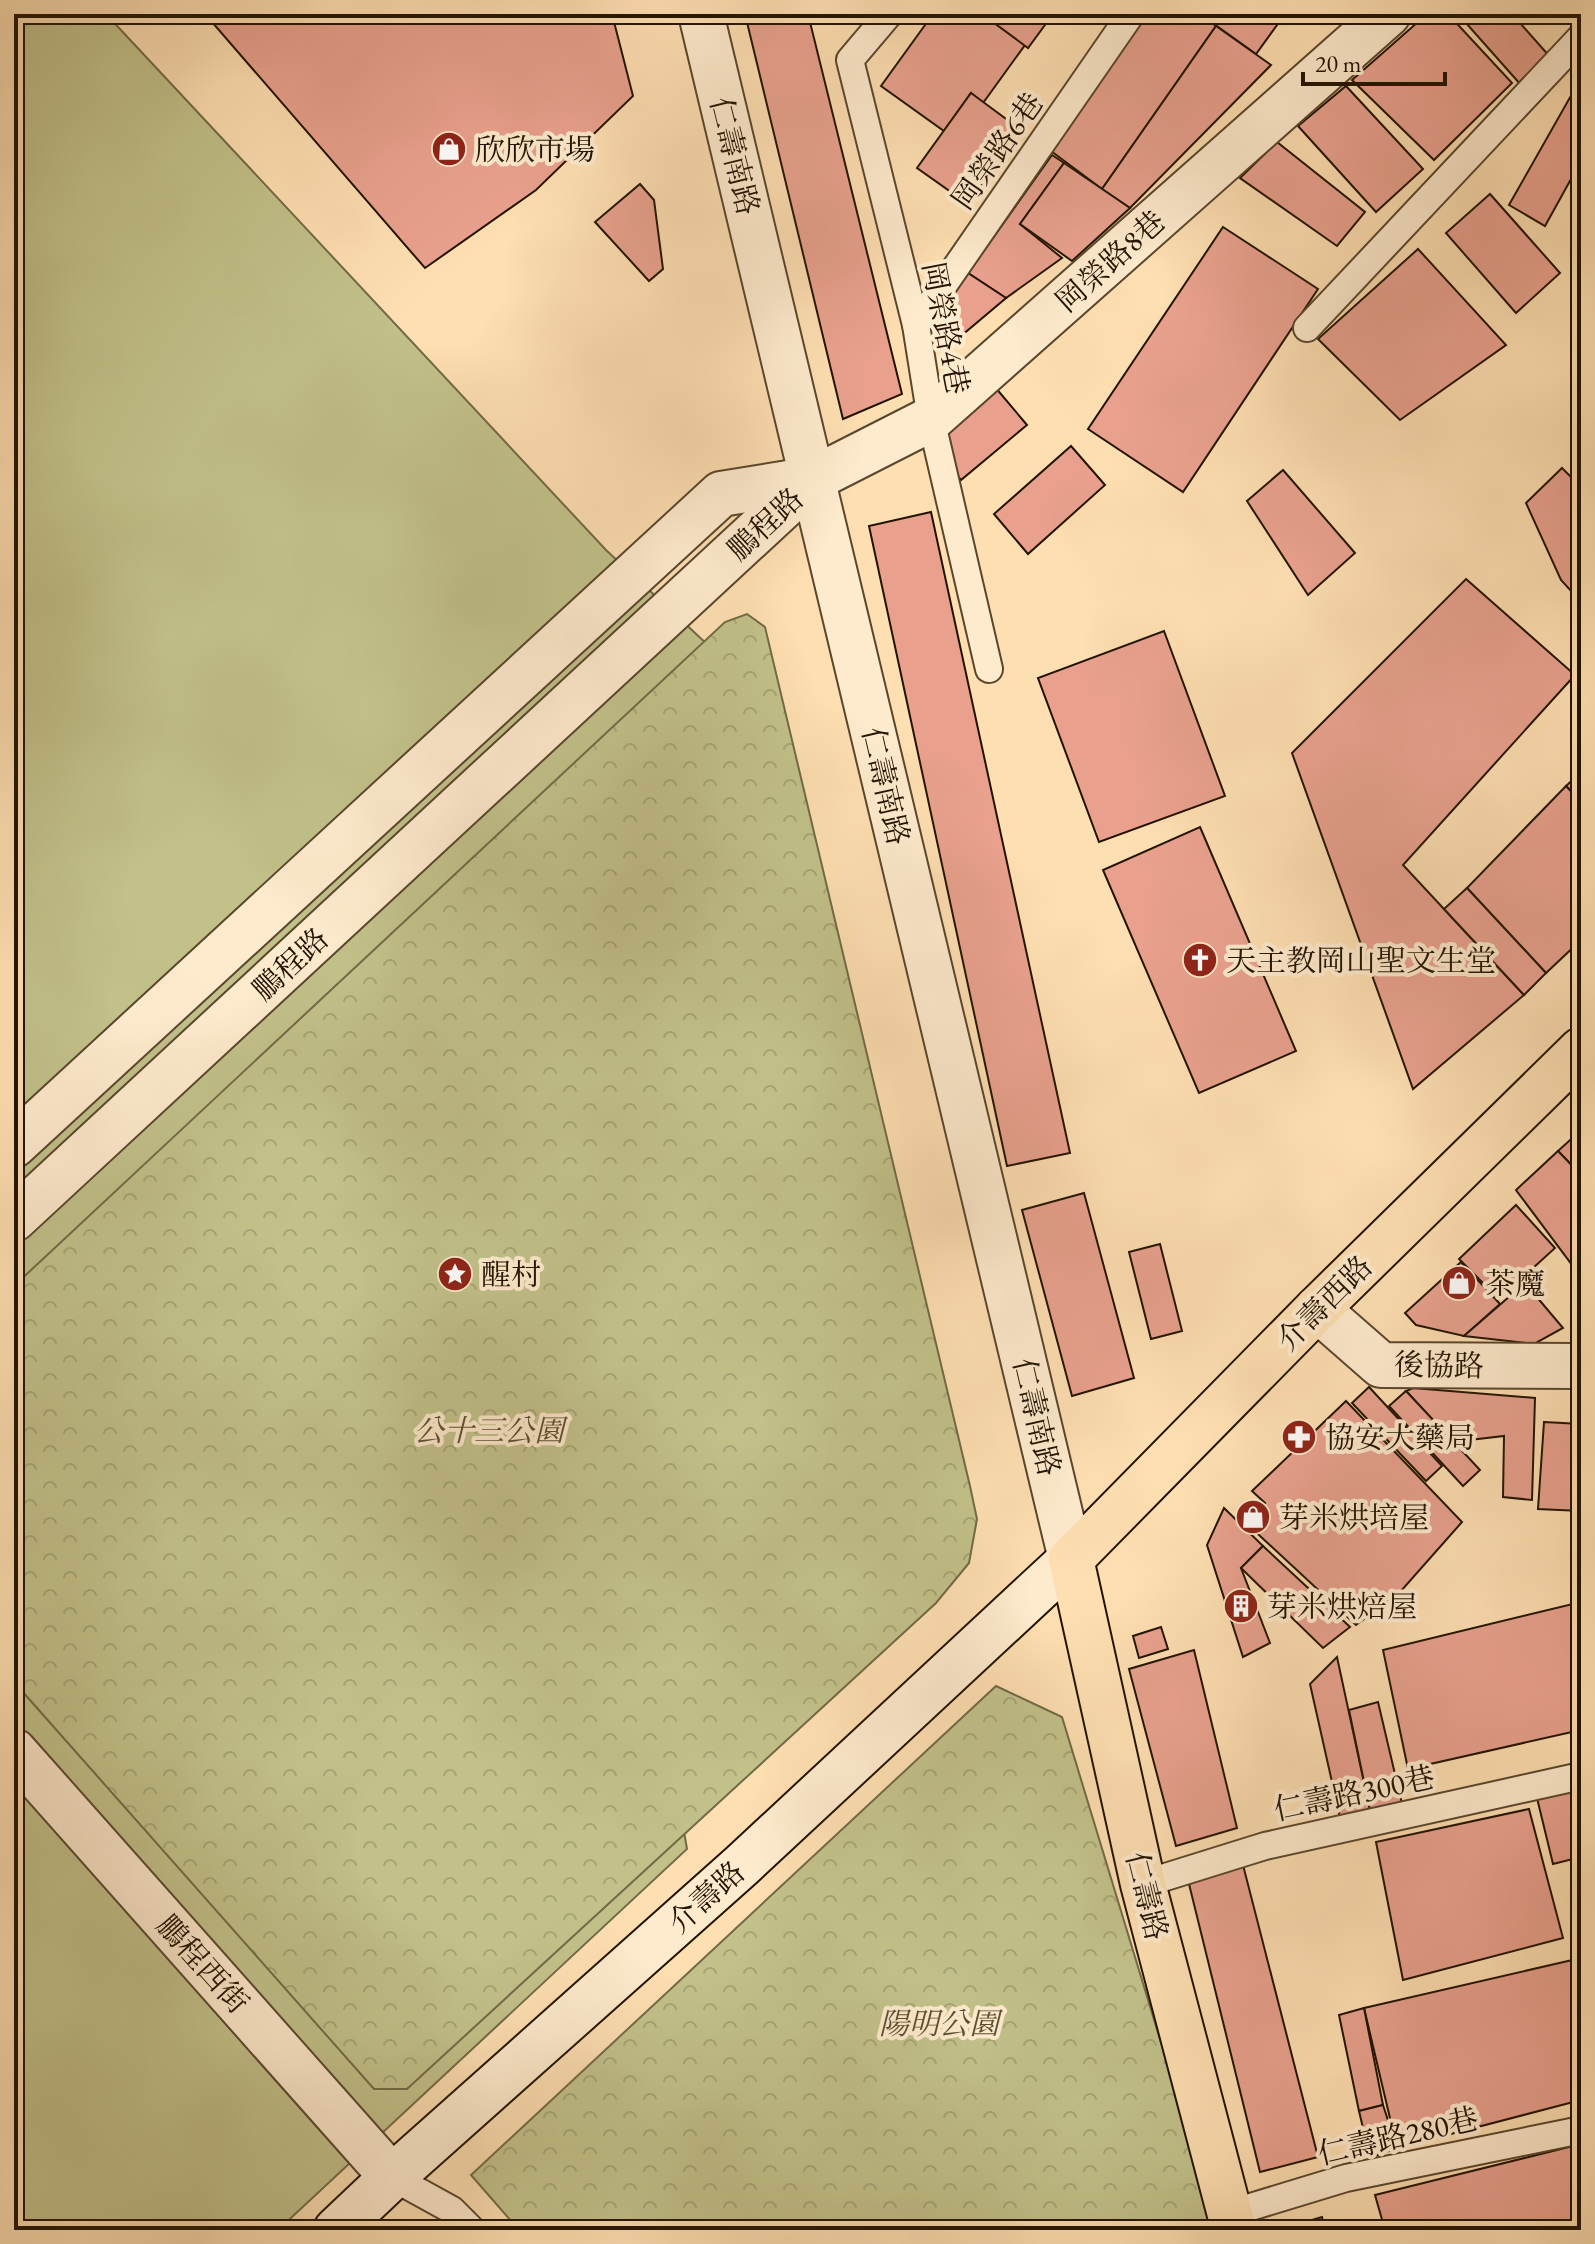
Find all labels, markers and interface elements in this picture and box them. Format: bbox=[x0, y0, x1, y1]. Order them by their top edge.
scale bar bbox=[1303, 36, 1445, 86]
text: 20 m bbox=[1315, 48, 1362, 79]
street label: 岡榮路6巷 bbox=[942, 85, 1052, 217]
street label: 仁壽南路 bbox=[702, 93, 768, 219]
shop icon: 欣欣市場 bbox=[430, 130, 468, 168]
place label: 欣欣市場 bbox=[475, 130, 595, 169]
street label: 岡榮路8巷 bbox=[1047, 202, 1173, 320]
street label: 岡榮路4巷 bbox=[914, 258, 978, 398]
street label: 鵬程路 bbox=[719, 479, 811, 569]
street label: 仁壽南路 bbox=[854, 723, 918, 849]
street label: 鵬程路 bbox=[244, 919, 336, 1009]
church icon: 天主教岡山聖文生堂 bbox=[1181, 941, 1219, 979]
place label: 天主教岡山聖文生堂 bbox=[1226, 941, 1496, 980]
street label: 介壽西路 bbox=[1268, 1247, 1380, 1359]
place icon: 醒村 bbox=[436, 1255, 474, 1293]
place label: 醒村 bbox=[481, 1255, 541, 1294]
shop icon: 茶魔 bbox=[1440, 1264, 1478, 1302]
place label: 茶魔 bbox=[1485, 1264, 1545, 1303]
street label: 後協路 bbox=[1394, 1345, 1484, 1385]
street label: 仁壽南路 bbox=[1005, 1354, 1069, 1480]
park label: 公十三公園 bbox=[414, 1411, 568, 1450]
pharmacy icon: 協安大藥局 bbox=[1280, 1418, 1318, 1456]
place label: 協安大藥局 bbox=[1325, 1418, 1475, 1457]
shop icon: 芽米烘培屋 bbox=[1234, 1498, 1272, 1536]
place label: 芽米烘培屋 bbox=[1279, 1498, 1429, 1537]
building icon: 芽米烘焙屋 bbox=[1222, 1587, 1260, 1625]
place label: 芽米烘焙屋 bbox=[1267, 1587, 1417, 1626]
street label: 仁壽路300巷 bbox=[1270, 1757, 1438, 1829]
street label: 仁壽路 bbox=[1117, 1848, 1177, 1944]
street label: 介壽路 bbox=[660, 1852, 752, 1942]
street label: 鵬程西街 bbox=[148, 1906, 258, 2022]
park label: 陽明公園 bbox=[879, 2004, 1003, 2043]
street label: 仁壽路280巷 bbox=[1314, 2099, 1482, 2173]

